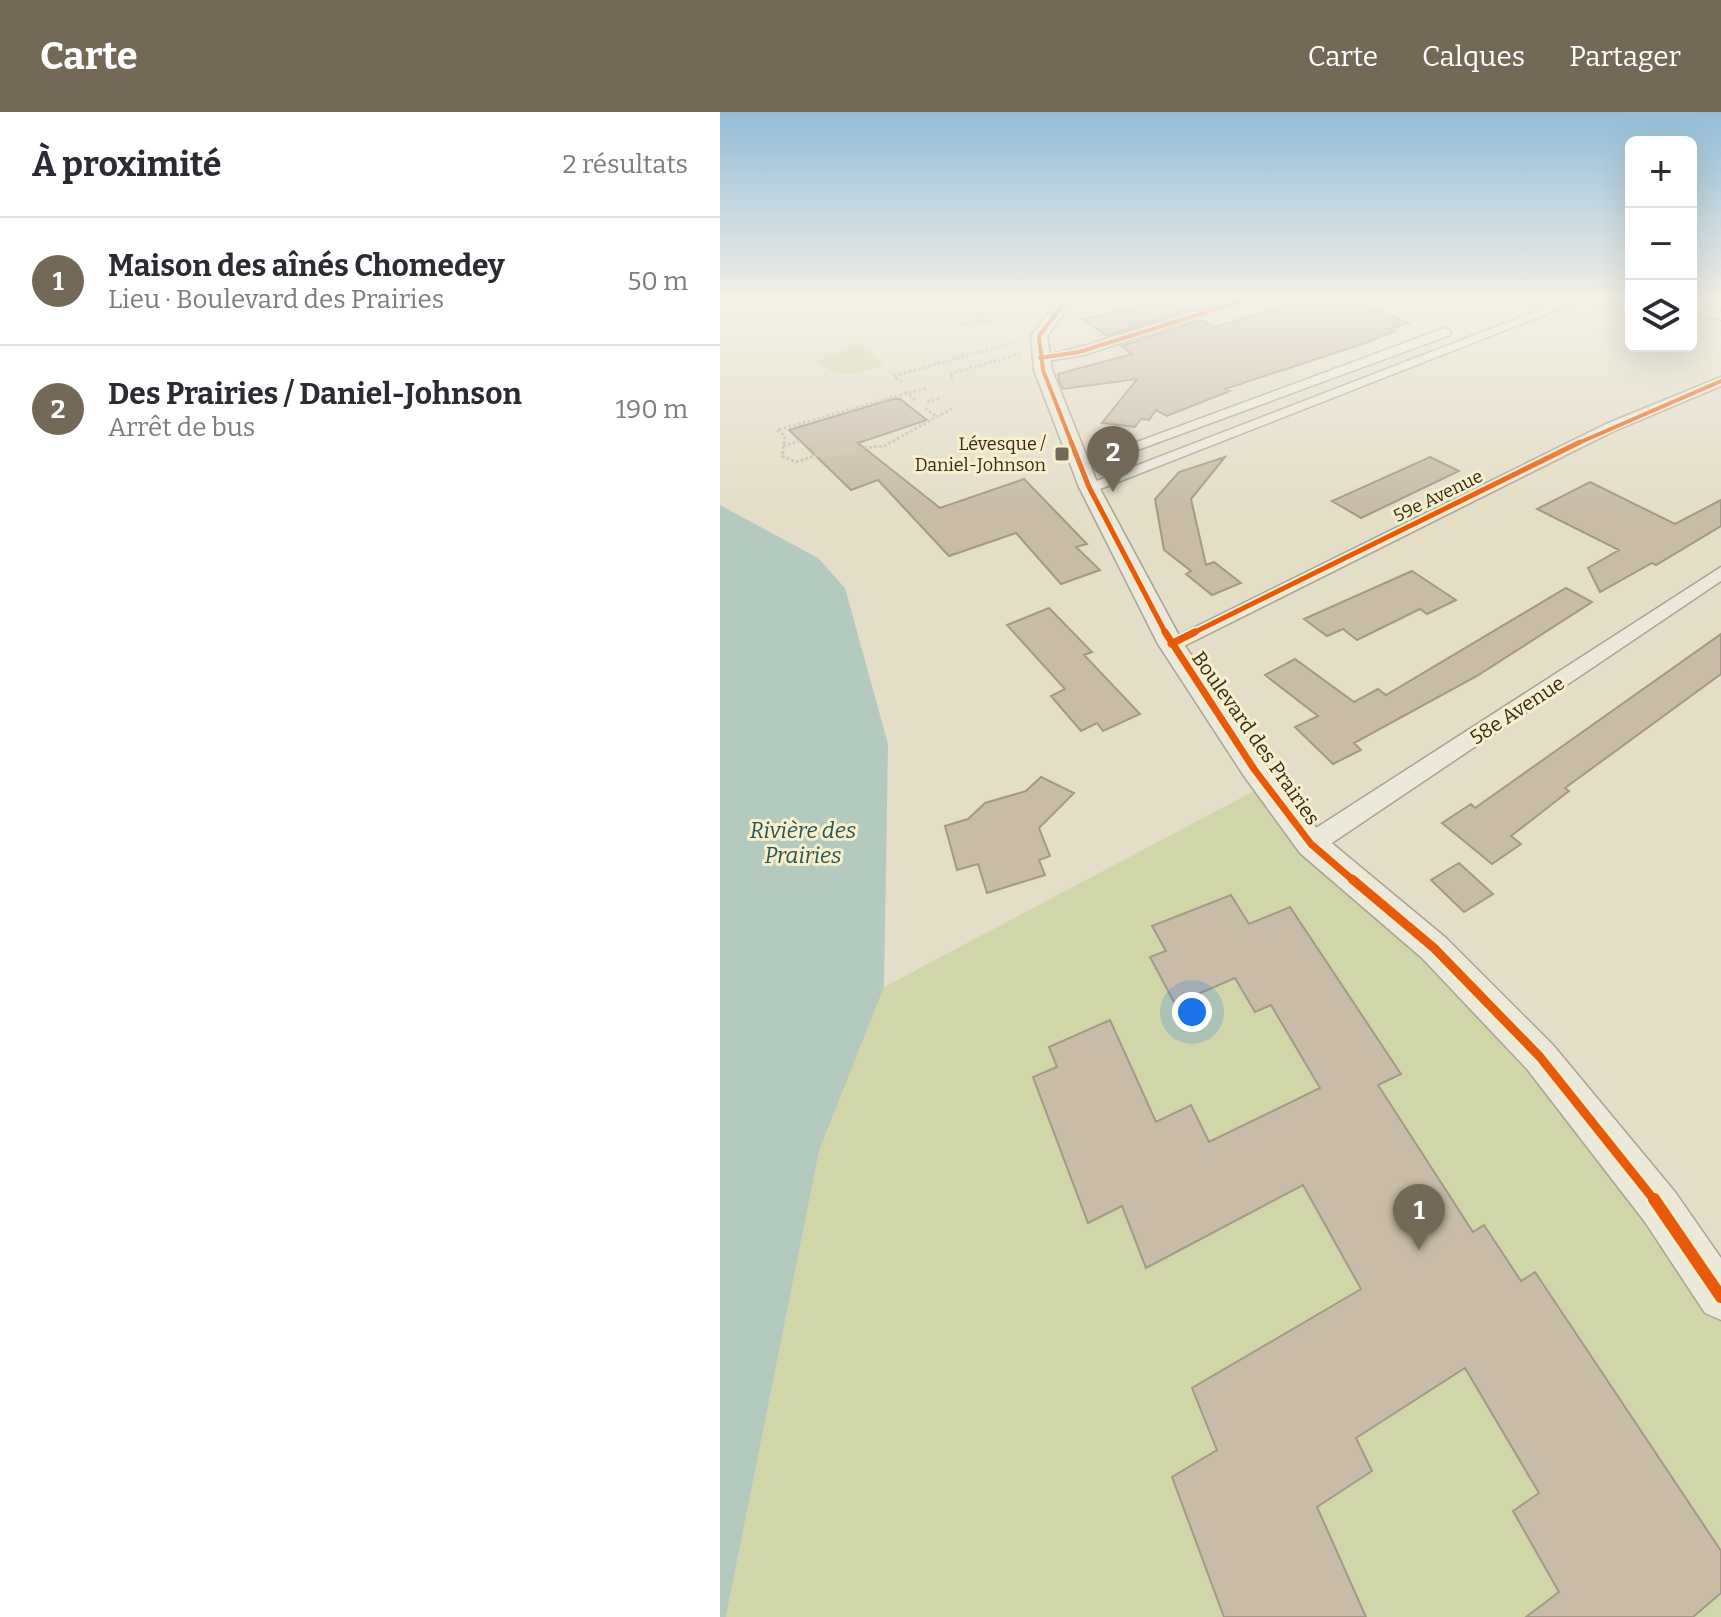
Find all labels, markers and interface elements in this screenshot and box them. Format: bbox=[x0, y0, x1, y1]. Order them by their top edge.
text: Carte bbox=[40, 33, 138, 79]
text: Carte bbox=[1308, 40, 1378, 73]
text: Calques bbox=[1422, 40, 1525, 73]
text: Partager bbox=[1569, 40, 1681, 73]
map controls bbox=[1625, 136, 1697, 352]
button: + bbox=[1625, 136, 1697, 208]
text: À proximité bbox=[32, 144, 222, 185]
text: 2 résultats bbox=[563, 149, 688, 180]
button: − bbox=[1625, 208, 1697, 280]
text: Maison des aînés Chomedey bbox=[108, 248, 505, 284]
text: 1 bbox=[52, 266, 64, 297]
text: 50 m bbox=[627, 266, 688, 297]
button: layers bbox=[1625, 280, 1697, 352]
text: Lieu · Boulevard des Prairies bbox=[108, 284, 444, 315]
text: Des Prairies / Daniel-Johnson bbox=[108, 376, 522, 412]
text: 2 bbox=[51, 394, 65, 425]
text: 190 m bbox=[616, 394, 688, 425]
text: Arrêt de bus bbox=[108, 412, 255, 443]
pin: 2 bbox=[1087, 426, 1139, 492]
place label: Lévesque / Daniel-Johnson bbox=[915, 433, 1047, 476]
marker: Lévesque / Daniel-Johnson bbox=[1053, 445, 1071, 463]
street label: 59e Avenue bbox=[1390, 465, 1486, 527]
street label: Boulevard des Prairies bbox=[1187, 647, 1325, 829]
street label: 58e Avenue bbox=[1465, 671, 1569, 749]
water label: Rivière des Prairies bbox=[750, 817, 856, 869]
your location bbox=[1172, 992, 1212, 1032]
pin: 1 bbox=[1393, 1184, 1445, 1250]

